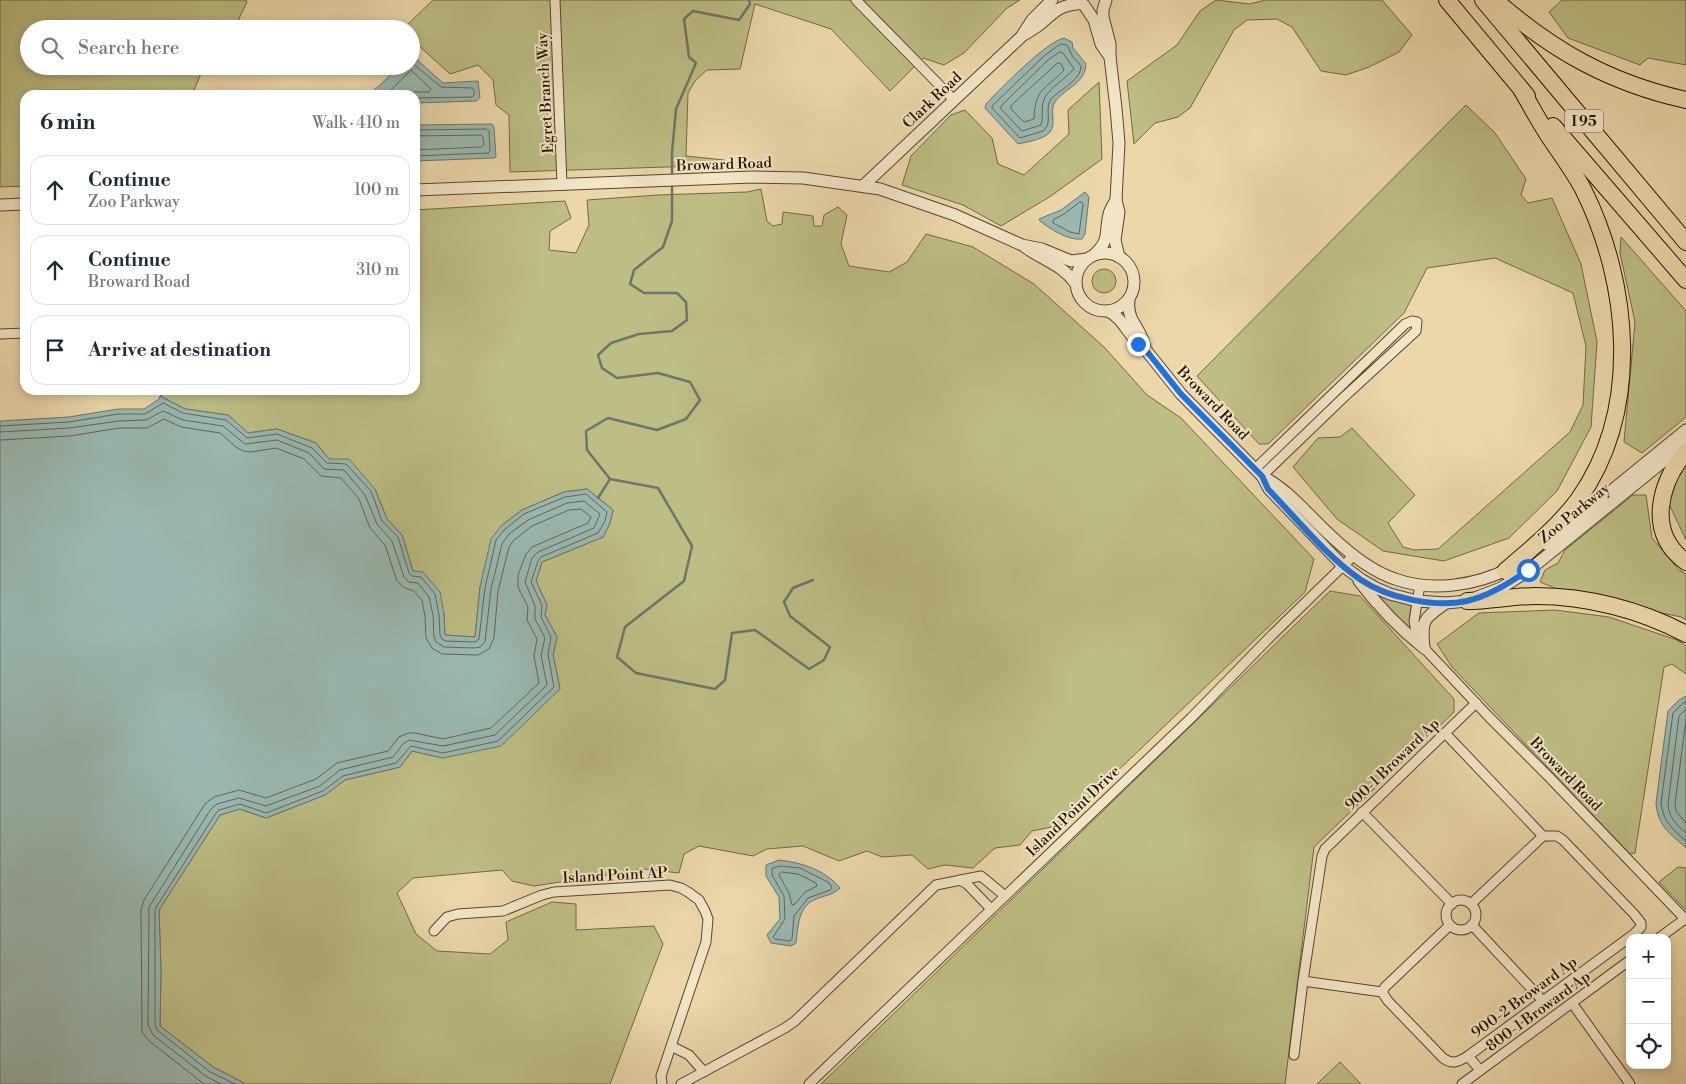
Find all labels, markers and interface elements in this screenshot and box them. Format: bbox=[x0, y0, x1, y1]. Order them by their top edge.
search box bbox=[20, 20, 420, 75]
street label: Egret Branch Way bbox=[533, 31, 558, 154]
icon: search bbox=[38, 34, 66, 62]
text: Search here bbox=[78, 36, 179, 60]
street label: Clark Road bbox=[899, 68, 966, 133]
text: 6 min bbox=[40, 110, 95, 136]
road number: I 95 bbox=[1565, 110, 1603, 132]
text: Walk · 410 m bbox=[312, 113, 400, 133]
street label: Broward Road bbox=[675, 153, 773, 176]
text: Continue bbox=[88, 168, 171, 192]
icon: ahead bbox=[41, 176, 69, 204]
text: 100 m bbox=[354, 180, 399, 200]
text: Zoo Parkway bbox=[88, 192, 180, 212]
text: Continue bbox=[88, 248, 171, 272]
icon: ahead bbox=[41, 256, 69, 284]
text: 310 m bbox=[356, 260, 399, 280]
text: Broward Road bbox=[88, 272, 190, 292]
route end bbox=[1127, 333, 1150, 356]
icon: arrive bbox=[41, 336, 69, 364]
text: Arrive at destination bbox=[88, 338, 271, 362]
street label: Broward Road bbox=[1172, 362, 1253, 445]
street label: Zoo Parkway bbox=[1535, 478, 1614, 548]
route start bbox=[1517, 559, 1540, 582]
street label: 900-1 Broward Ap bbox=[1341, 714, 1444, 814]
street label: Broward Road bbox=[1525, 733, 1606, 816]
street label: Island Point Drive bbox=[1023, 762, 1124, 861]
street label: Island Point AP bbox=[562, 863, 668, 888]
map controls bbox=[1626, 934, 1671, 1069]
button: + bbox=[1626, 934, 1671, 979]
street label: 900-2 Broward Ap bbox=[1468, 953, 1581, 1042]
street label: 800-1 Broward Ap bbox=[1482, 967, 1594, 1056]
button: − bbox=[1626, 979, 1671, 1024]
button: locate bbox=[1626, 1024, 1671, 1069]

